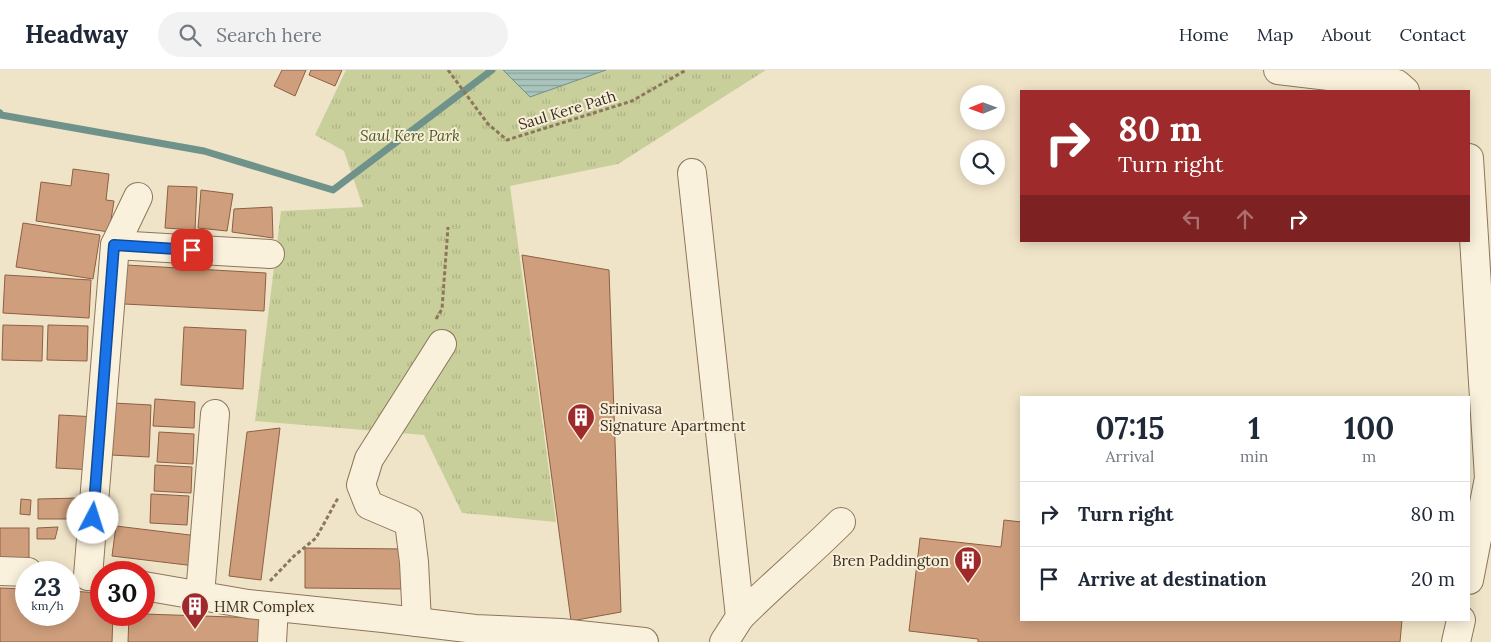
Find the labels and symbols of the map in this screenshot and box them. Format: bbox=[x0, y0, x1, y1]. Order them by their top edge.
north arrow bbox=[960, 85, 1005, 130]
street label: Saul Kere Path bbox=[516, 86, 618, 134]
park label: Saul Kere Park bbox=[360, 126, 460, 145]
pin bbox=[171, 229, 213, 271]
place label: Srinivasa Signature Apartment bbox=[600, 399, 746, 435]
building icon: Srinivasa Signature Apartment bbox=[566, 402, 596, 441]
position arrow bbox=[66, 491, 118, 543]
building icon: Bren Paddington bbox=[953, 545, 983, 584]
place label: Bren Paddington bbox=[832, 551, 949, 570]
speed limit sign: 30 bbox=[90, 561, 155, 626]
building icon: HMR Complex bbox=[180, 591, 210, 630]
place label: HMR Complex bbox=[214, 597, 315, 616]

